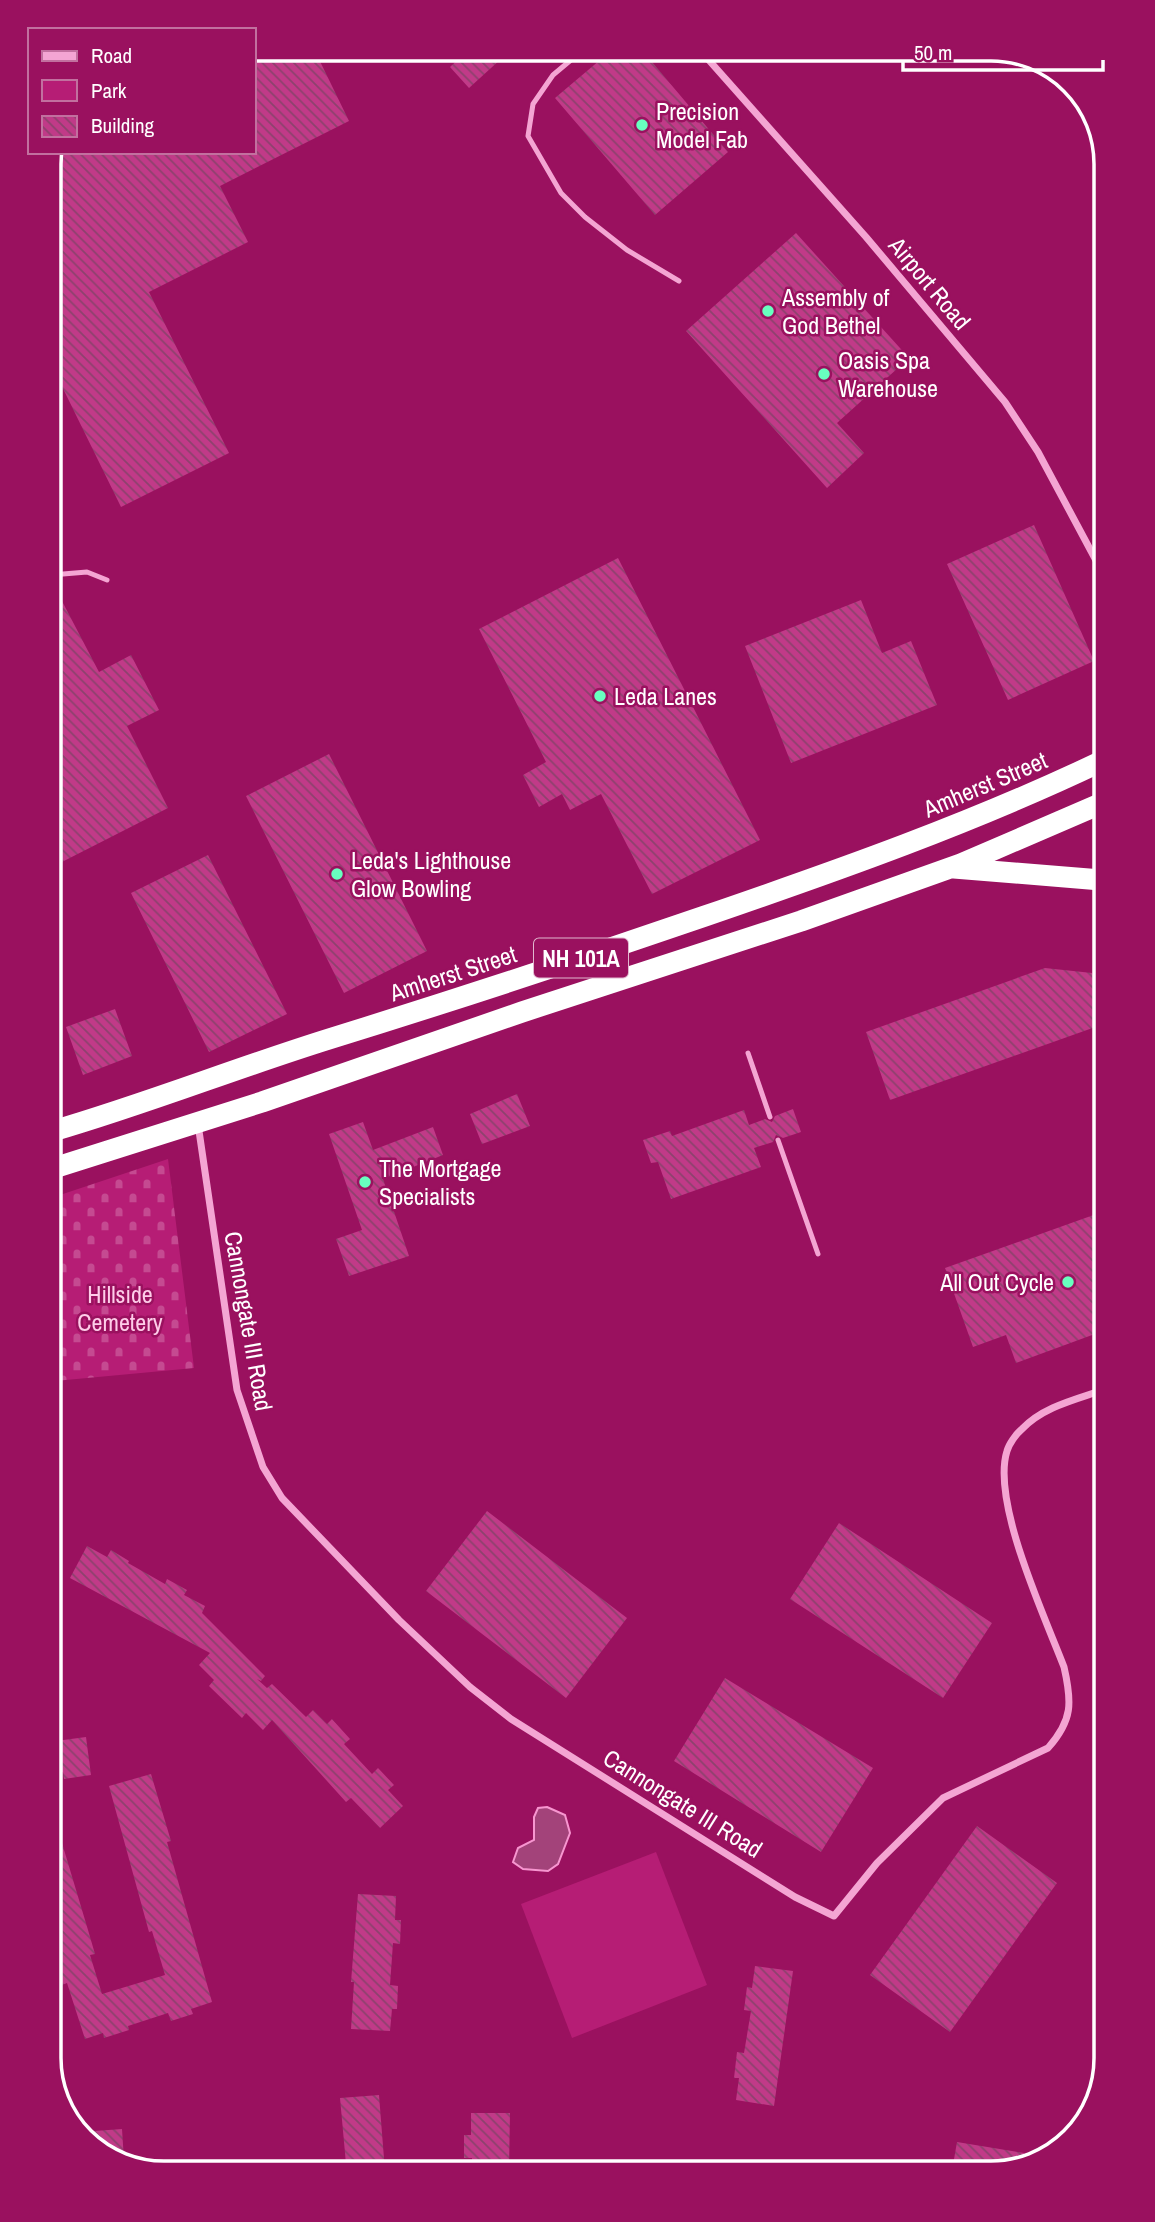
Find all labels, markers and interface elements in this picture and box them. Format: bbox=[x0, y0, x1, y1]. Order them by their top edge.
legend bbox=[28, 28, 256, 154]
scale bar bbox=[903, 28, 1102, 72]
text: 50 m bbox=[914, 38, 952, 67]
text: Road bbox=[91, 41, 132, 70]
text: Park bbox=[91, 76, 127, 105]
place label: Precision Model Fab bbox=[656, 95, 748, 155]
text: Building bbox=[91, 111, 155, 140]
marker: Precision Model Fab bbox=[634, 117, 650, 133]
street label: Airport Road bbox=[881, 229, 978, 336]
place label: Assembly of God Bethel bbox=[781, 281, 890, 341]
marker: Assembly of God Bethel bbox=[760, 303, 776, 319]
place label: Oasis Spa Warehouse bbox=[838, 344, 938, 404]
marker: Oasis Spa Warehouse bbox=[816, 366, 832, 382]
place label: Leda Lanes bbox=[614, 680, 717, 712]
marker: Leda Lanes bbox=[592, 688, 608, 704]
street label: Amherst Street bbox=[917, 743, 1052, 825]
place label: Leda's Lighthouse Glow Bowling bbox=[351, 844, 511, 904]
marker: Leda's Lighthouse Glow Bowling bbox=[329, 866, 345, 882]
street label: Amherst Street bbox=[385, 937, 521, 1009]
road number: NH 101A bbox=[534, 939, 628, 978]
place label: The Mortgage Specialists bbox=[379, 1152, 502, 1212]
marker: The Mortgage Specialists bbox=[357, 1174, 373, 1190]
street label: Cannongate III Road bbox=[217, 1229, 281, 1413]
place label: All Out Cycle bbox=[939, 1266, 1054, 1298]
marker: All Out Cycle bbox=[1060, 1274, 1076, 1290]
park label: Hillside Cemetery bbox=[77, 1278, 163, 1338]
street label: Cannongate III Road bbox=[598, 1741, 768, 1865]

